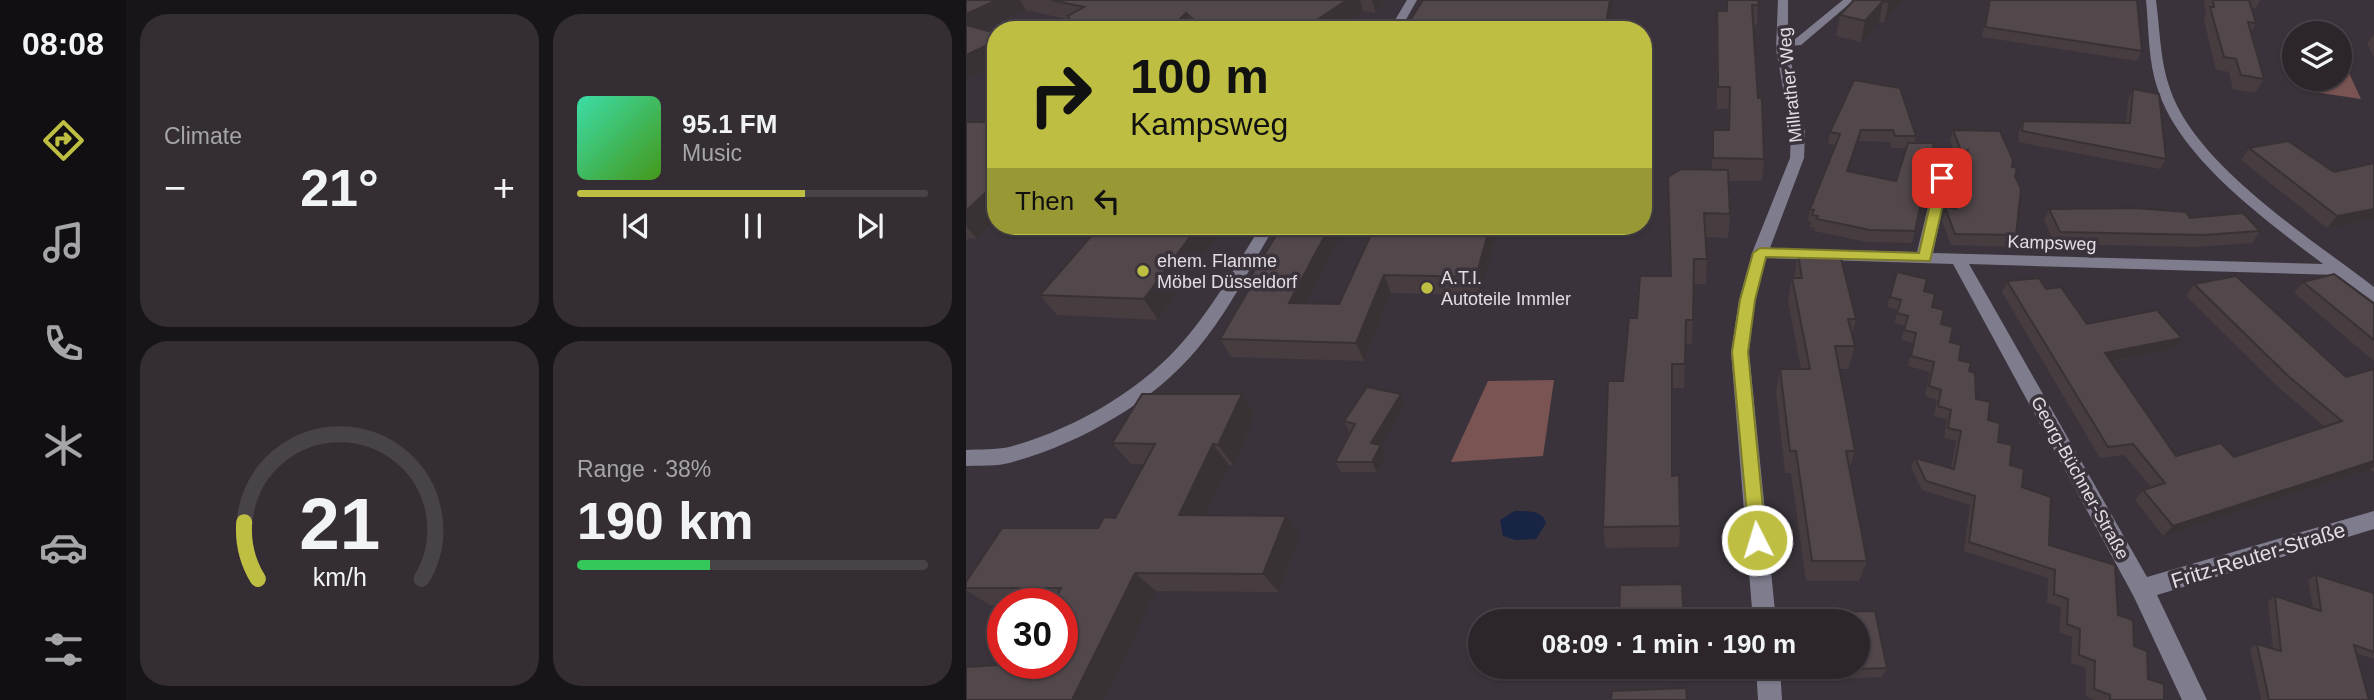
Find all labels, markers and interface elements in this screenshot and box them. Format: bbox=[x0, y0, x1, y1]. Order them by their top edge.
map controls bbox=[2282, 21, 2352, 91]
button: layers bbox=[2282, 21, 2352, 91]
text: 08:08 bbox=[22, 26, 104, 62]
street label: Millrather Weg bbox=[1774, 26, 1806, 144]
icon: right bbox=[1015, 49, 1106, 140]
text: 100 m bbox=[1130, 49, 1269, 103]
text: Kampsweg bbox=[1130, 106, 1288, 142]
text: 95.1 FM bbox=[682, 109, 777, 139]
icon: directions bbox=[39, 116, 88, 165]
text: Climate bbox=[164, 123, 242, 149]
text: Music bbox=[682, 140, 742, 166]
pin bbox=[1912, 148, 1972, 208]
text: 21° bbox=[300, 159, 379, 217]
icon: arrive bbox=[1923, 159, 1961, 197]
text: − bbox=[164, 167, 186, 209]
text: + bbox=[493, 167, 515, 209]
icon: left bbox=[1088, 182, 1126, 220]
text: Then bbox=[1015, 186, 1074, 216]
icon: previous bbox=[617, 207, 655, 245]
icon: pause bbox=[734, 207, 772, 245]
icon: next bbox=[851, 207, 889, 245]
icon: music bbox=[39, 218, 88, 267]
street label: Kampsweg bbox=[2007, 231, 2097, 255]
place label: ehem. Flamme Möbel Düsseldorf bbox=[1157, 251, 1298, 292]
marker: ehem. Flamme Möbel Düsseldorf bbox=[1135, 263, 1151, 279]
place label: A.T.I. Autoteile Immler bbox=[1441, 268, 1571, 309]
marker: A.T.I. Autoteile Immler bbox=[1419, 280, 1435, 296]
icon: phone bbox=[39, 319, 88, 368]
street label: Georg-Büchner-Straße bbox=[2027, 393, 2133, 563]
icon: climate bbox=[39, 421, 88, 470]
text: Range · 38% bbox=[577, 456, 711, 482]
text: 21 bbox=[299, 484, 380, 565]
text: 190 km bbox=[577, 492, 753, 550]
position arrow bbox=[1720, 503, 1794, 577]
street label: Fritz-Reuter-Straße bbox=[2168, 518, 2348, 592]
icon: car bbox=[39, 523, 88, 572]
text: km/h bbox=[312, 563, 367, 591]
speed limit sign: 30 bbox=[987, 588, 1078, 679]
icon: filters bbox=[39, 625, 88, 674]
text: 08:09 · 1 min · 190 m bbox=[1542, 629, 1796, 659]

